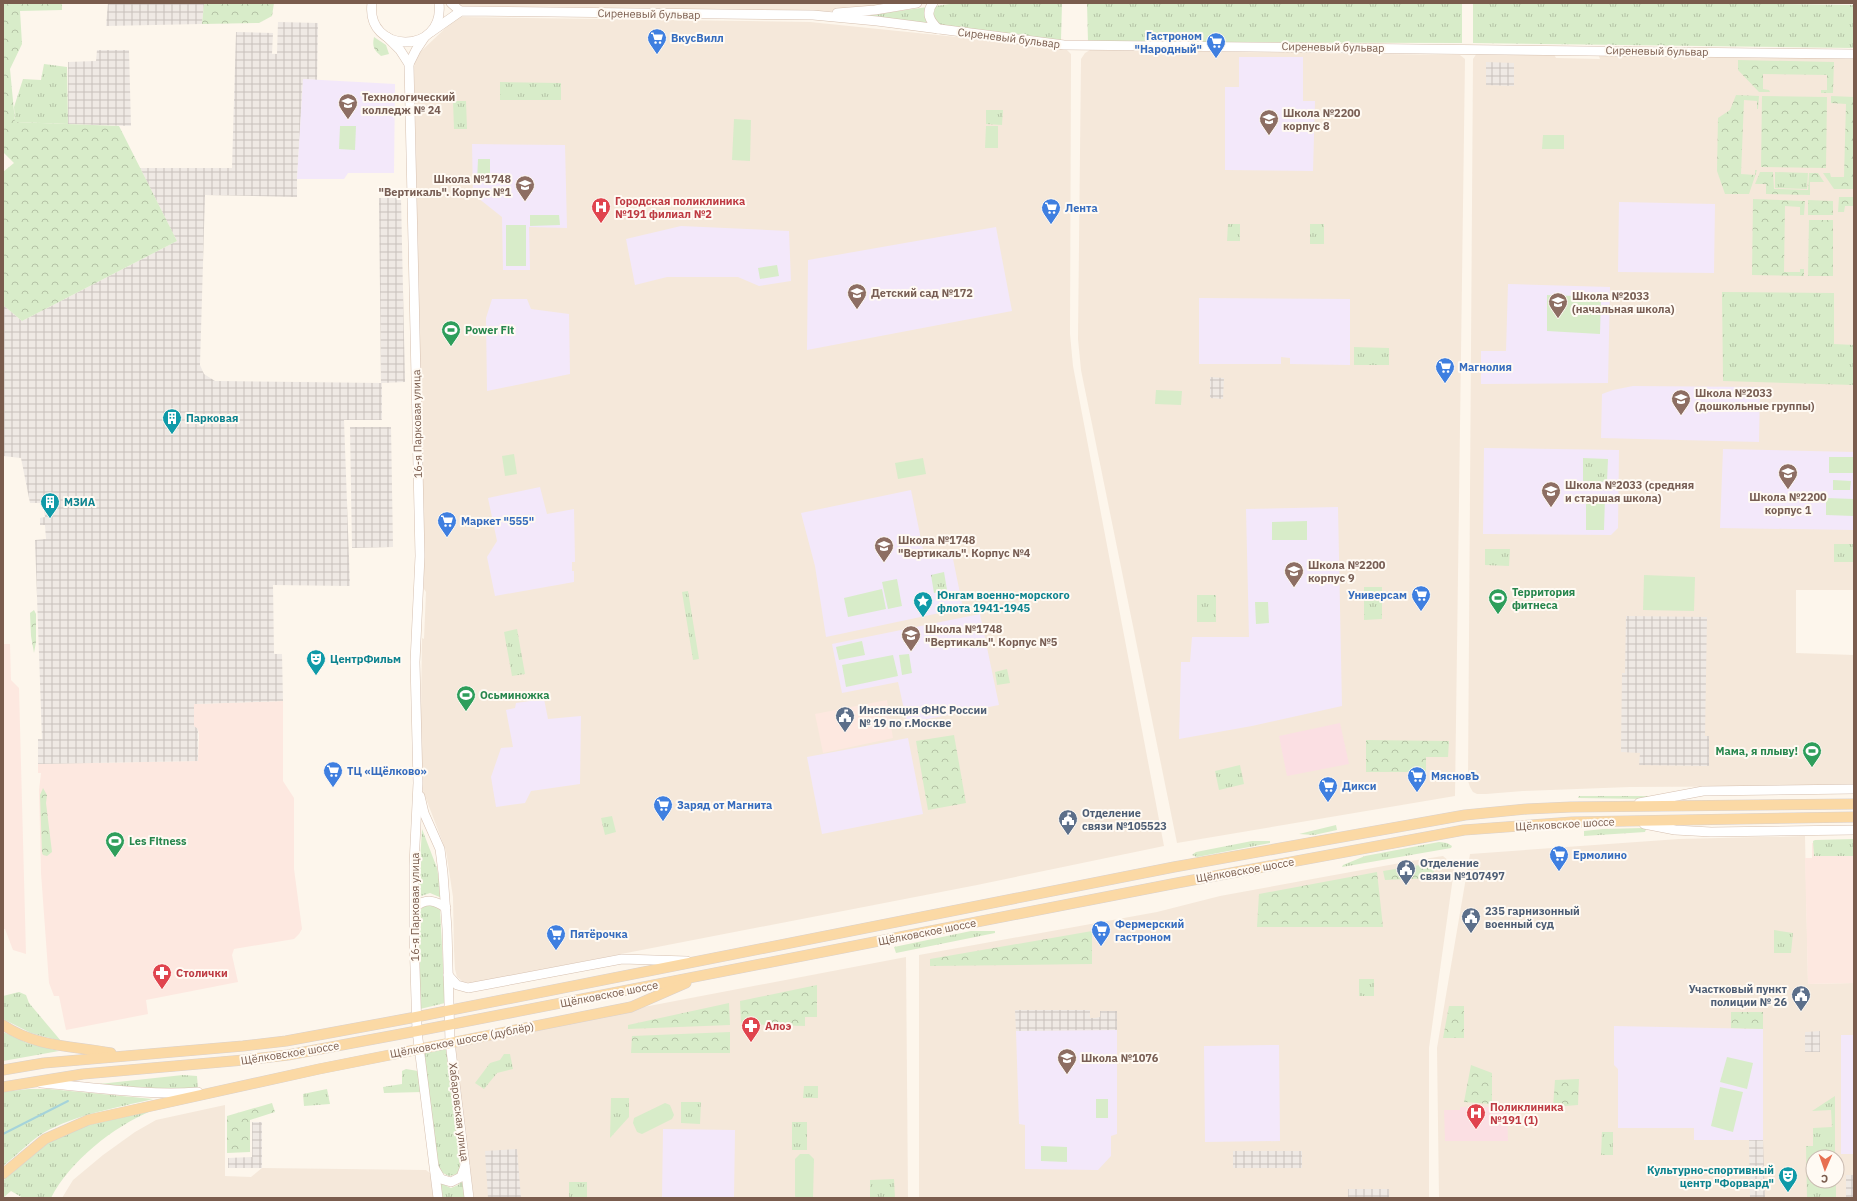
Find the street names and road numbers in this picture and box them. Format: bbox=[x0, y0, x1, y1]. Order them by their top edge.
street label: Сиреневый бульвар bbox=[597, 6, 701, 22]
street label: Сиреневый бульвар bbox=[957, 25, 1061, 51]
street label: Сиреневый бульвар bbox=[1281, 39, 1385, 55]
street label: Сиреневый бульвар bbox=[1605, 43, 1709, 59]
street label: 16-я Парковая улица bbox=[409, 369, 425, 479]
street label: Щёлковское шоссе bbox=[1515, 814, 1615, 834]
street label: 16-я Парковая улица bbox=[408, 852, 422, 961]
street label: Щёлковское шоссе bbox=[1195, 854, 1295, 886]
street label: Щёлковское шоссе bbox=[877, 916, 977, 948]
street label: Щёлковское шоссе bbox=[559, 978, 659, 1010]
street label: Щёлковское шоссе (дублёр) bbox=[389, 1019, 535, 1061]
street label: Щёлковское шоссе bbox=[240, 1038, 340, 1068]
street label: Хабаровская улица bbox=[446, 1062, 472, 1162]

